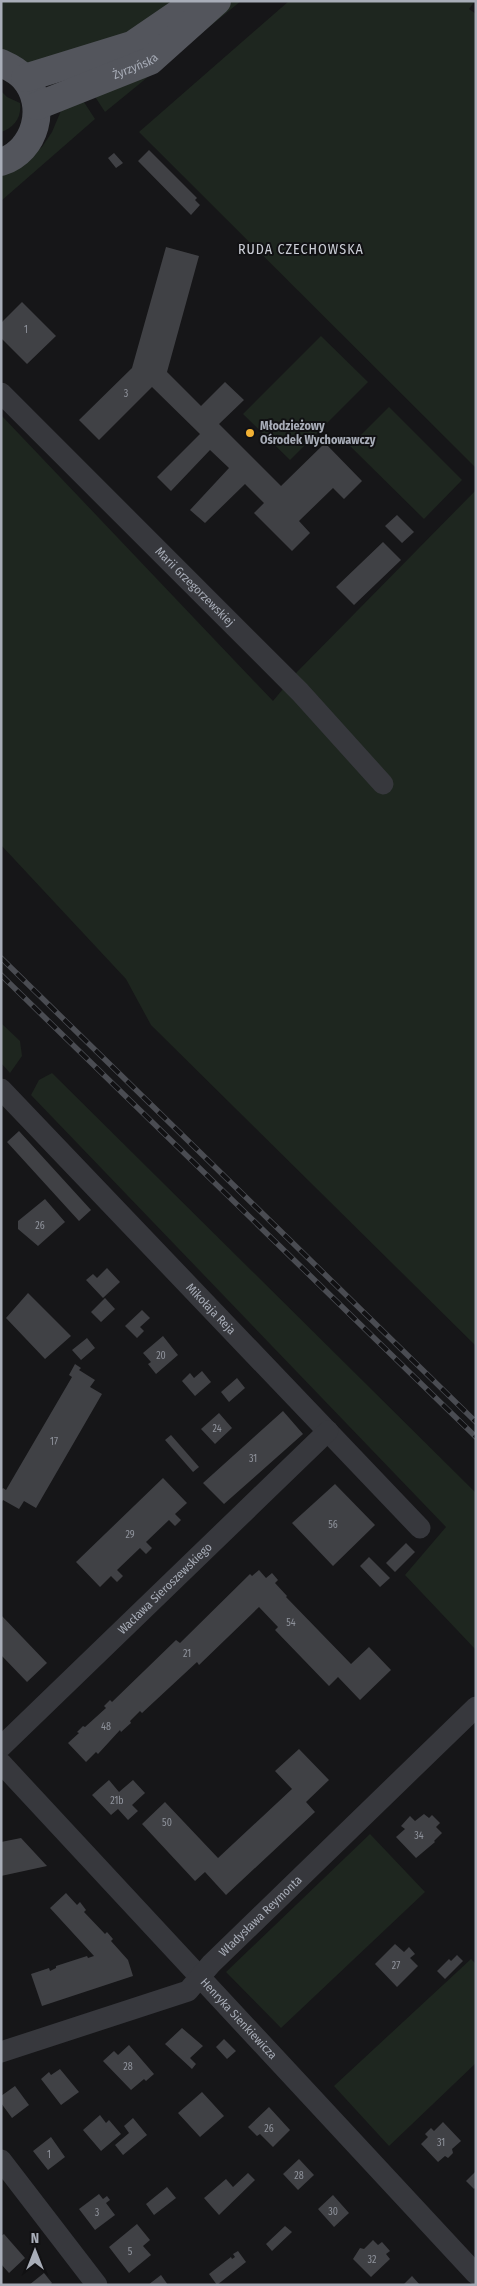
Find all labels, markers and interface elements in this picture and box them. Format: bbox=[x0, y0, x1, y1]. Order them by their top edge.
street label: Żyrzyńska bbox=[110, 50, 161, 82]
district label: RUDA CZECHOWSKA bbox=[238, 241, 364, 258]
house number: 1 bbox=[24, 324, 28, 336]
house number: 3 bbox=[124, 388, 129, 400]
place label: Młodzieżowy Ośrodek Wychowawczy bbox=[260, 419, 376, 447]
marker: Młodzieżowy Ośrodek Wychowawczy bbox=[244, 427, 256, 439]
street label: Marii Grzegorzewskiej bbox=[152, 544, 237, 629]
house number: 26 bbox=[35, 1220, 45, 1232]
street label: Mikołaja Reja bbox=[183, 1280, 239, 1338]
house number: 20 bbox=[156, 1350, 166, 1362]
house number: 24 bbox=[212, 1423, 222, 1435]
house number: 17 bbox=[50, 1436, 58, 1448]
house number: 31 bbox=[249, 1453, 257, 1465]
house number: 56 bbox=[328, 1519, 338, 1531]
house number: 29 bbox=[125, 1529, 135, 1541]
street label: Wacława Sieroszewskiego bbox=[115, 1540, 215, 1637]
house number: 54 bbox=[286, 1617, 296, 1629]
house number: 21 bbox=[183, 1648, 191, 1660]
house number: 48 bbox=[101, 1721, 111, 1733]
house number: 21b bbox=[110, 1795, 124, 1807]
house number: 50 bbox=[162, 1817, 172, 1829]
house number: 34 bbox=[414, 1830, 424, 1842]
street label: Władysława Reymonta bbox=[216, 1873, 305, 1959]
house number: 27 bbox=[392, 1960, 400, 1972]
street label: Henryka Sienkiewicza bbox=[198, 1975, 280, 2062]
house number: 28 bbox=[123, 2061, 133, 2073]
house number: 26 bbox=[264, 2123, 274, 2135]
house number: 31 bbox=[437, 2137, 445, 2149]
house number: 1 bbox=[47, 2149, 51, 2161]
house number: 28 bbox=[294, 2170, 304, 2182]
house number: 30 bbox=[328, 2206, 338, 2218]
house number: 3 bbox=[95, 2207, 100, 2219]
north arrow bbox=[10, 2226, 60, 2276]
text: N bbox=[31, 2230, 39, 2247]
house number: 5 bbox=[128, 2246, 133, 2258]
house number: 32 bbox=[368, 2254, 377, 2266]

